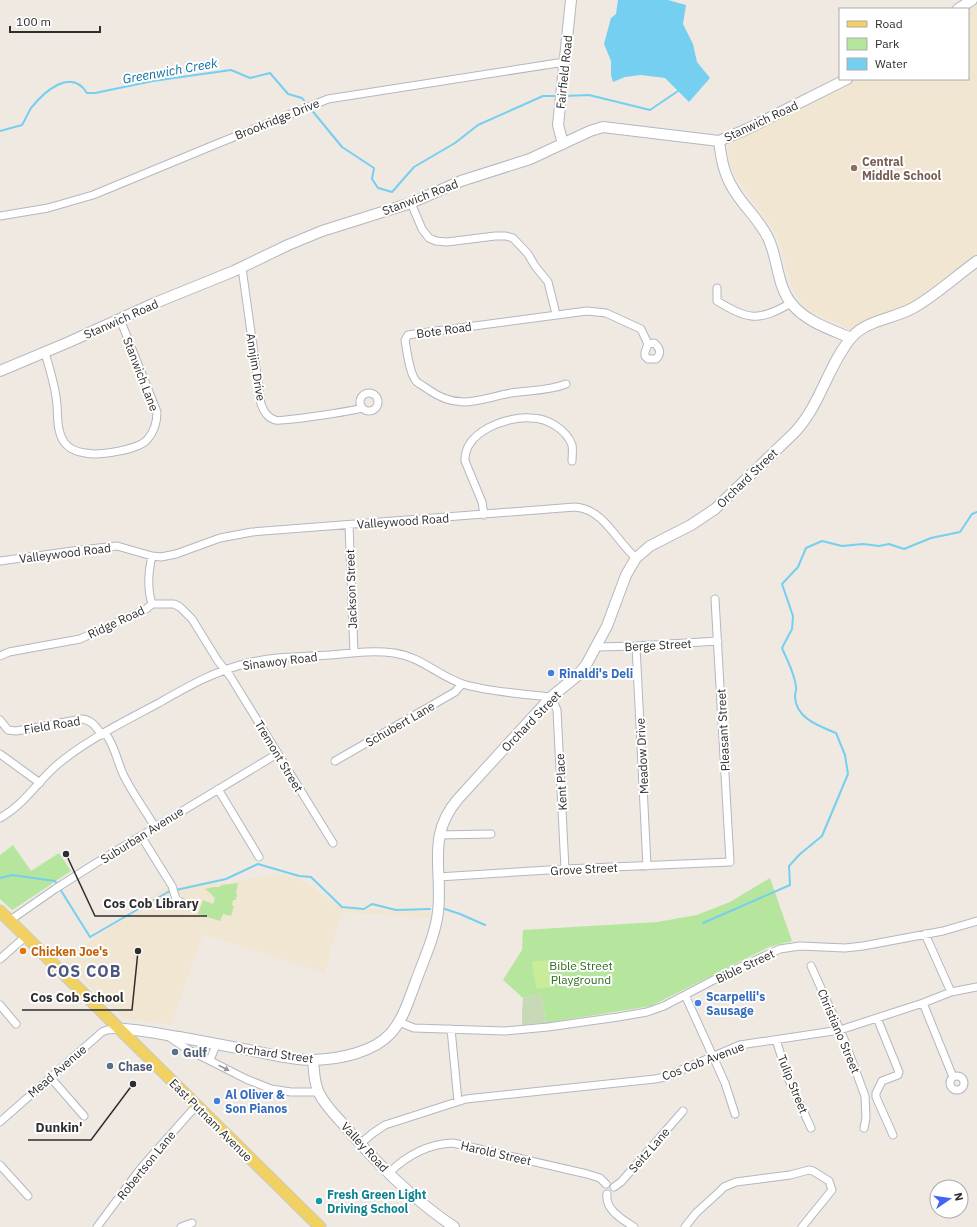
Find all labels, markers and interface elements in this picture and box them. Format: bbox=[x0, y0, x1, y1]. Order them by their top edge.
scale bar bbox=[10, 8, 100, 34]
legend bbox=[839, 8, 969, 80]
text: 100 m bbox=[16, 14, 51, 29]
text: Road bbox=[875, 16, 903, 31]
street label: Fairfield Road bbox=[553, 34, 575, 110]
text: Park bbox=[875, 36, 900, 51]
water label: Greenwich Creek bbox=[121, 54, 219, 88]
text: Water bbox=[875, 56, 908, 71]
street label: Brookridge Drive bbox=[233, 95, 322, 143]
street label: Stanwich Road bbox=[722, 97, 800, 145]
place label: Central Middle School bbox=[862, 154, 941, 183]
marker: Central Middle School bbox=[849, 163, 859, 173]
street label: Stanwich Road bbox=[380, 176, 460, 218]
street label: Stanwich Road bbox=[81, 296, 161, 342]
street label: Bote Road bbox=[415, 319, 473, 341]
street label: Annjim Drive bbox=[243, 332, 269, 402]
street label: Stanwich Lane bbox=[120, 335, 162, 414]
street label: Orchard Street bbox=[713, 445, 781, 511]
street label: Valleywood Road bbox=[356, 510, 450, 532]
street label: Valleywood Road bbox=[18, 540, 112, 566]
street label: Jackson Street bbox=[342, 549, 360, 629]
street label: Ridge Road bbox=[85, 602, 147, 642]
street label: Berge Street bbox=[624, 636, 692, 654]
street label: Sinawoy Road bbox=[242, 649, 318, 673]
place label: Rinaldi's Deli bbox=[559, 666, 633, 681]
marker: Rinaldi's Deli bbox=[546, 668, 556, 678]
street label: Orchard Street bbox=[498, 687, 564, 755]
street label: Pleasant Street bbox=[713, 688, 733, 772]
street label: Schubert Lane bbox=[363, 698, 438, 750]
street label: Field Road bbox=[23, 713, 81, 737]
street label: Tremont Street bbox=[252, 717, 306, 795]
street label: Meadow Drive bbox=[632, 717, 651, 794]
street label: Kent Place bbox=[552, 753, 570, 811]
street label: Suburban Avenue bbox=[98, 803, 187, 867]
street label: Grove Street bbox=[550, 860, 618, 878]
callout: Cos Cob Library bbox=[95, 891, 207, 916]
text: Cos Cob Library bbox=[103, 895, 199, 912]
place label: Chicken Joe's bbox=[31, 944, 108, 959]
marker: Chicken Joe's bbox=[18, 946, 28, 956]
street label: Bible Street bbox=[713, 946, 777, 986]
park label: Bible Street Playground bbox=[549, 958, 613, 987]
district label: COS COB bbox=[47, 961, 121, 981]
callout: Cos Cob School bbox=[22, 985, 132, 1010]
street label: Christiano Street bbox=[814, 986, 864, 1076]
text: Cos Cob School bbox=[30, 989, 124, 1006]
place label: Scarpelli's Sausage bbox=[706, 989, 765, 1018]
marker: Scarpelli's Sausage bbox=[693, 998, 703, 1008]
street label: Cos Cob Avenue bbox=[660, 1038, 747, 1084]
street label: Orchard Street bbox=[234, 1040, 314, 1066]
street label: Mead Avenue bbox=[25, 1041, 90, 1100]
place label: Gulf bbox=[183, 1045, 207, 1060]
marker: Gulf bbox=[170, 1047, 180, 1057]
street label: Tulip Street bbox=[774, 1052, 812, 1116]
place label: Chase bbox=[118, 1059, 153, 1074]
marker: Chase bbox=[105, 1061, 115, 1071]
one-way arrow bbox=[219, 1064, 230, 1071]
street label: East Putnam Avenue bbox=[166, 1075, 256, 1165]
place label: Al Oliver & Son Pianos bbox=[225, 1087, 287, 1116]
marker: Al Oliver & Son Pianos bbox=[212, 1096, 222, 1106]
callout: Dunkin' bbox=[28, 1115, 91, 1140]
text: Dunkin' bbox=[36, 1119, 82, 1136]
street label: Valley Road bbox=[338, 1119, 392, 1175]
street label: Seitz Lane bbox=[625, 1124, 673, 1176]
street label: Robertson Lane bbox=[114, 1127, 179, 1203]
street label: Harold Street bbox=[459, 1138, 533, 1168]
north arrow bbox=[929, 1179, 969, 1219]
place label: Fresh Green Light Driving School bbox=[327, 1187, 427, 1216]
text: N bbox=[951, 1191, 966, 1202]
marker: Fresh Green Light Driving School bbox=[314, 1196, 324, 1206]

